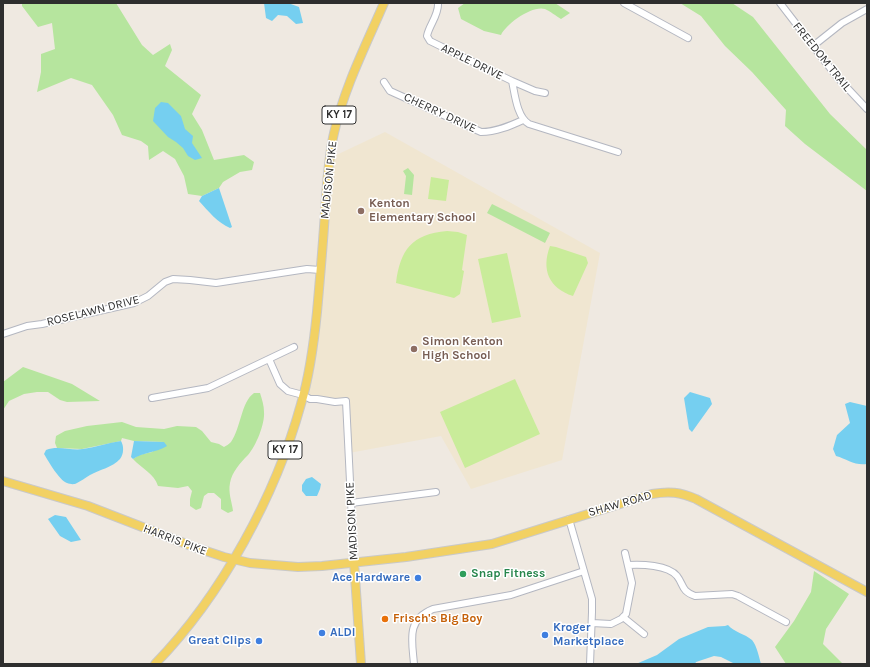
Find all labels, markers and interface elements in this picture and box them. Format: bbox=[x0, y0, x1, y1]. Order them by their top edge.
street label: FREEDOM TRAIL bbox=[790, 19, 854, 95]
street label: APPLE DRIVE bbox=[439, 41, 505, 83]
street label: CHERRY DRIVE bbox=[401, 90, 479, 136]
road number: KY 17 bbox=[322, 106, 356, 124]
street label: MADISON PIKE bbox=[318, 140, 340, 220]
place label: Kenton Elementary School bbox=[369, 197, 476, 225]
marker: Kenton Elementary School bbox=[356, 206, 366, 216]
street label: ROSELAWN DRIVE bbox=[45, 293, 141, 329]
place label: Simon Kenton High School bbox=[422, 335, 503, 363]
marker: Simon Kenton High School bbox=[409, 344, 419, 354]
road number: KY 17 bbox=[268, 441, 302, 459]
street label: MADISON PIKE bbox=[343, 481, 361, 561]
street label: SHAW ROAD bbox=[587, 488, 653, 520]
street label: HARRIS PIKE bbox=[141, 521, 209, 559]
place label: Snap Fitness bbox=[471, 567, 545, 581]
marker: Snap Fitness bbox=[458, 569, 468, 579]
place label: Ace Hardware bbox=[332, 571, 410, 585]
marker: Ace Hardware bbox=[413, 573, 423, 583]
place label: Frisch's Big Boy bbox=[393, 612, 482, 626]
marker: Frisch's Big Boy bbox=[380, 614, 390, 624]
place label: Kroger Marketplace bbox=[553, 621, 624, 649]
place label: ALDI bbox=[330, 626, 355, 640]
marker: ALDI bbox=[317, 628, 327, 638]
marker: Kroger Marketplace bbox=[540, 630, 550, 640]
place label: Great Clips bbox=[188, 634, 251, 648]
marker: Great Clips bbox=[254, 636, 264, 646]

